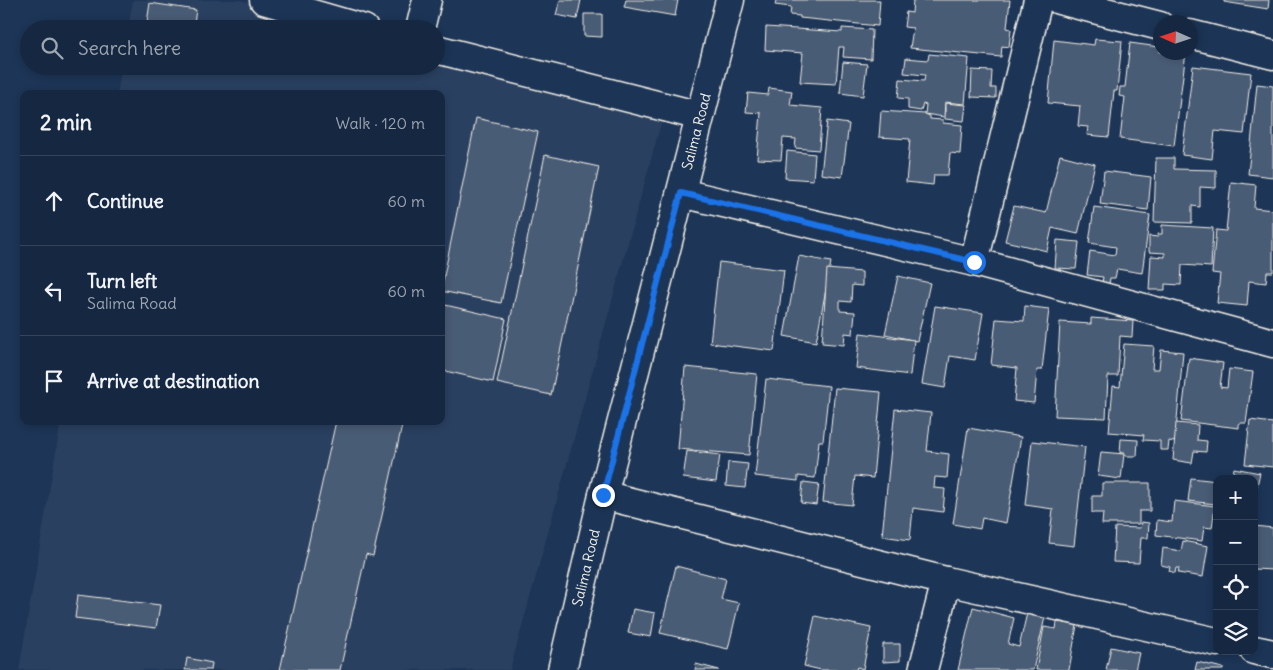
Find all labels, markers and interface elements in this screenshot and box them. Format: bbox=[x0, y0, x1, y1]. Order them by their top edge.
north arrow bbox=[1153, 15, 1198, 60]
search box bbox=[20, 20, 445, 75]
icon: search bbox=[38, 34, 66, 62]
text: Search here bbox=[78, 36, 181, 60]
street label: Salima Road bbox=[678, 91, 715, 172]
text: 2 min bbox=[40, 109, 92, 136]
text: Walk · 120 m bbox=[335, 113, 425, 133]
icon: ahead bbox=[40, 187, 68, 215]
text: Continue bbox=[87, 189, 164, 213]
text: 60 m bbox=[387, 191, 425, 211]
route start bbox=[963, 251, 986, 274]
text: Turn left bbox=[87, 269, 157, 293]
icon: left bbox=[40, 277, 68, 305]
text: 60 m bbox=[387, 281, 425, 301]
text: Salima Road bbox=[87, 293, 177, 313]
icon: arrive bbox=[40, 367, 68, 395]
text: Arrive at destination bbox=[87, 369, 260, 393]
map controls bbox=[1213, 475, 1258, 655]
button: + bbox=[1213, 475, 1258, 520]
route end bbox=[592, 484, 615, 507]
button: − bbox=[1213, 520, 1258, 565]
street label: Salima Road bbox=[568, 527, 604, 608]
button: locate bbox=[1213, 565, 1258, 610]
button: layers bbox=[1213, 610, 1258, 655]

